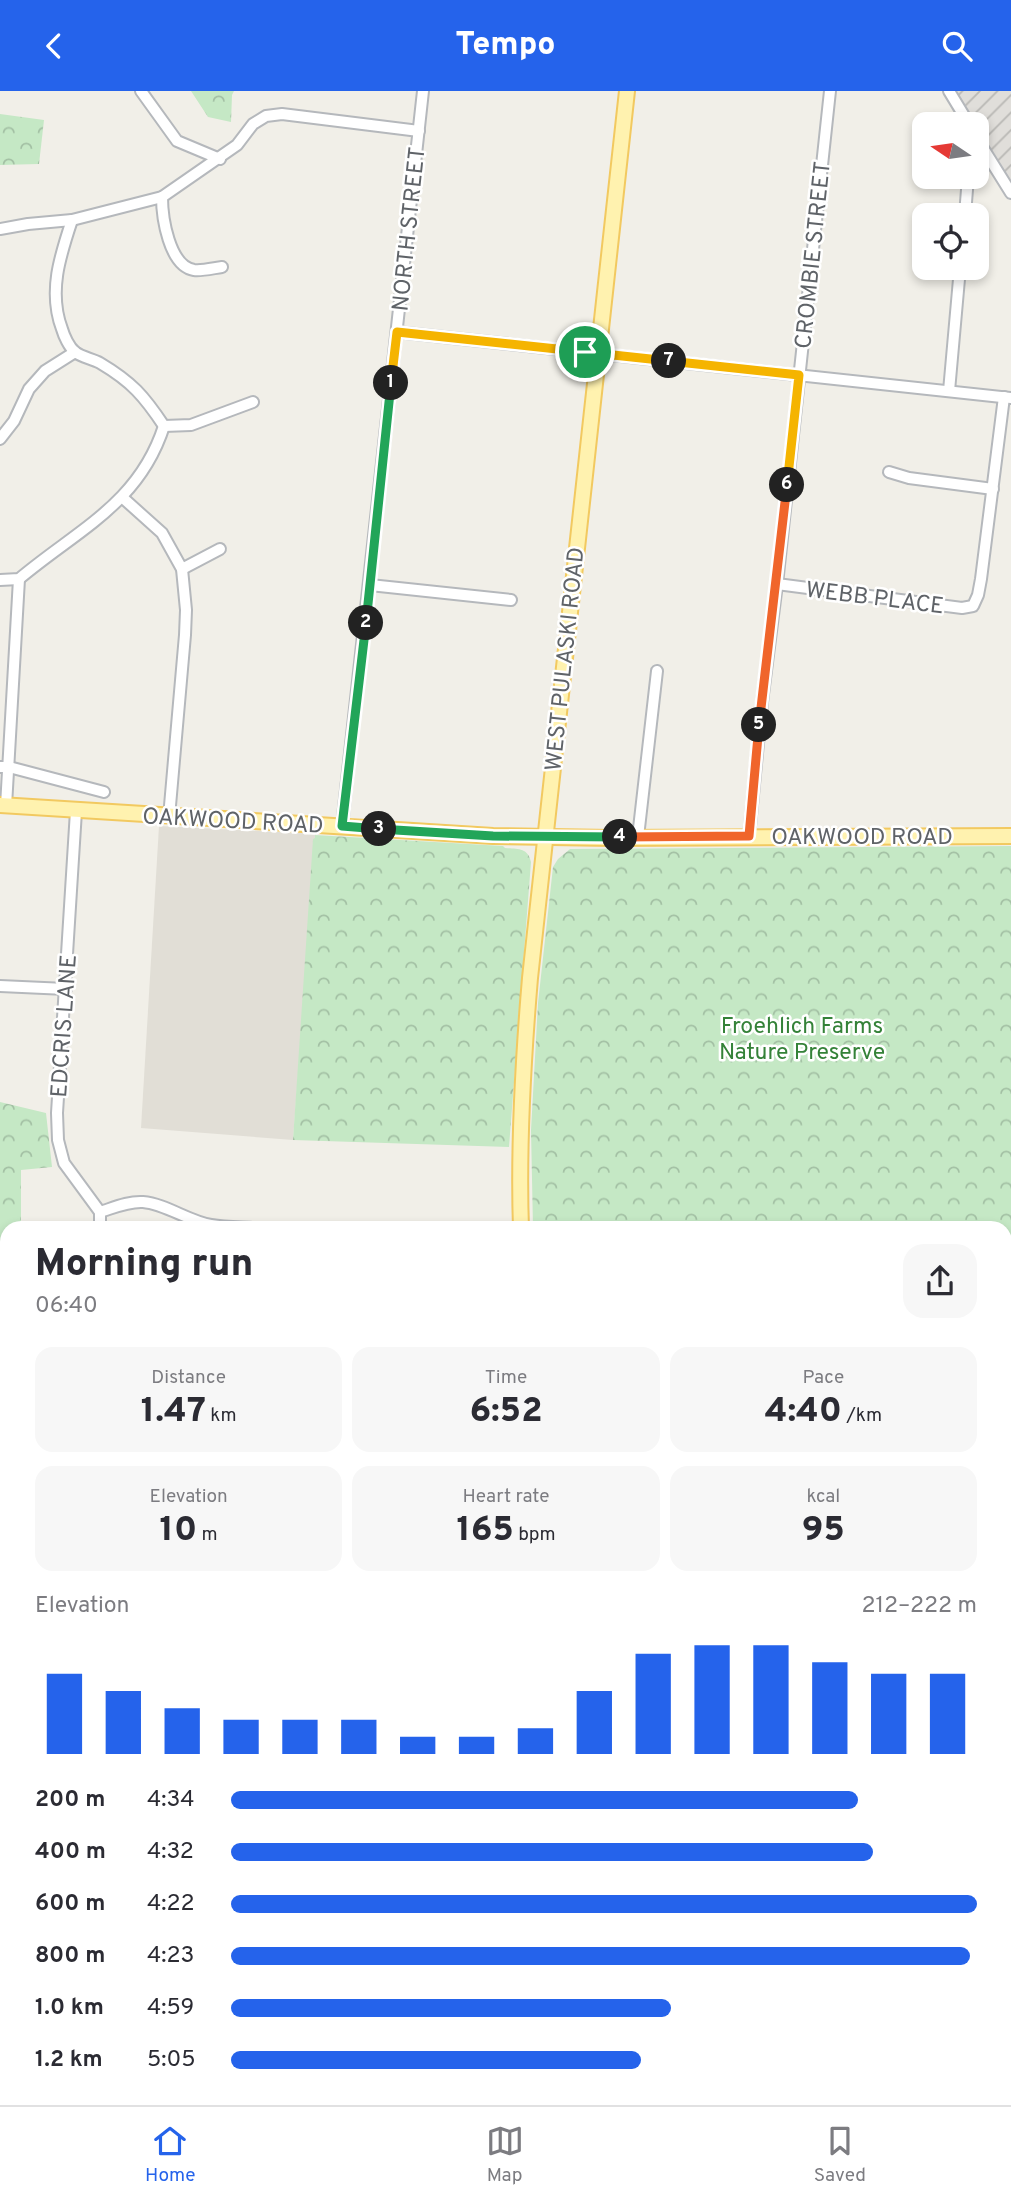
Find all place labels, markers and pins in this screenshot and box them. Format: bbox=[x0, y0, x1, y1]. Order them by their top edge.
pin bbox=[555, 322, 615, 382]
pin: 7 bbox=[652, 343, 686, 379]
pin: 1 bbox=[374, 365, 408, 401]
pin: 6 bbox=[770, 467, 804, 503]
pin: 2 bbox=[348, 605, 384, 641]
pin: 5 bbox=[742, 707, 776, 743]
pin: 3 bbox=[362, 811, 396, 847]
pin: 4 bbox=[602, 819, 638, 855]

